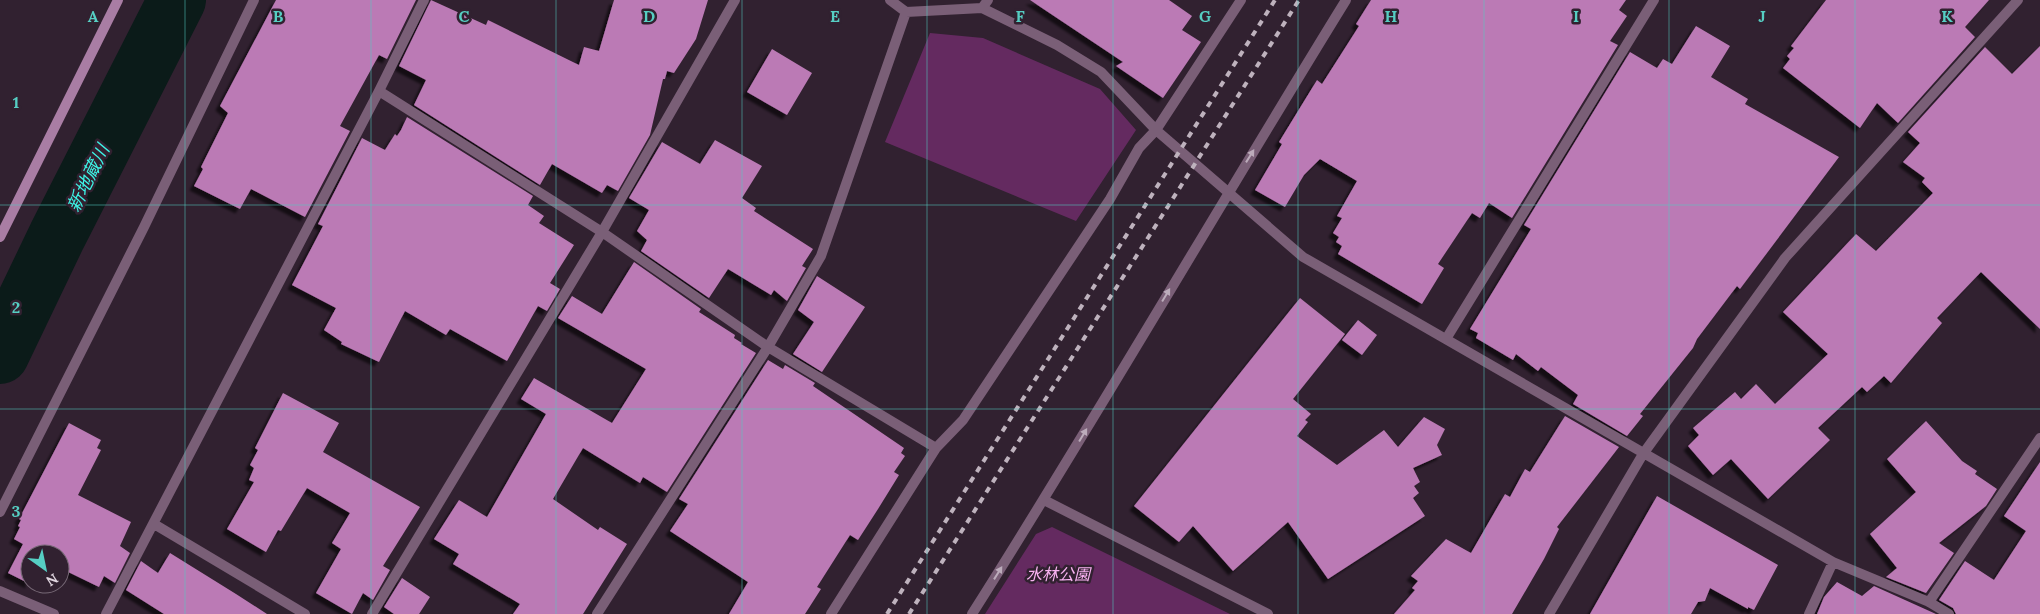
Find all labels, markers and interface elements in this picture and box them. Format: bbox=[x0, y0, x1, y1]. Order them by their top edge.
text: A bbox=[88, 6, 99, 26]
text: B bbox=[273, 6, 284, 26]
text: C bbox=[458, 6, 470, 26]
text: D bbox=[643, 6, 655, 26]
text: E bbox=[830, 6, 840, 26]
text: F bbox=[1015, 6, 1025, 26]
text: G bbox=[1199, 6, 1211, 26]
text: H bbox=[1385, 6, 1398, 26]
text: I bbox=[1573, 6, 1579, 26]
text: J bbox=[1758, 6, 1766, 26]
text: K bbox=[1941, 6, 1953, 26]
text: 1 bbox=[13, 92, 19, 112]
water label: 新地蔵川 bbox=[62, 139, 115, 215]
one-way arrow bbox=[1246, 149, 1255, 162]
one-way arrow bbox=[1162, 288, 1171, 301]
text: 2 bbox=[12, 297, 20, 317]
one-way arrow bbox=[1079, 428, 1088, 441]
text: 3 bbox=[12, 501, 21, 521]
north arrow bbox=[20, 544, 70, 594]
park label: 水林公園 bbox=[1026, 564, 1092, 584]
one-way arrow bbox=[993, 566, 1003, 579]
text: N bbox=[42, 569, 62, 590]

